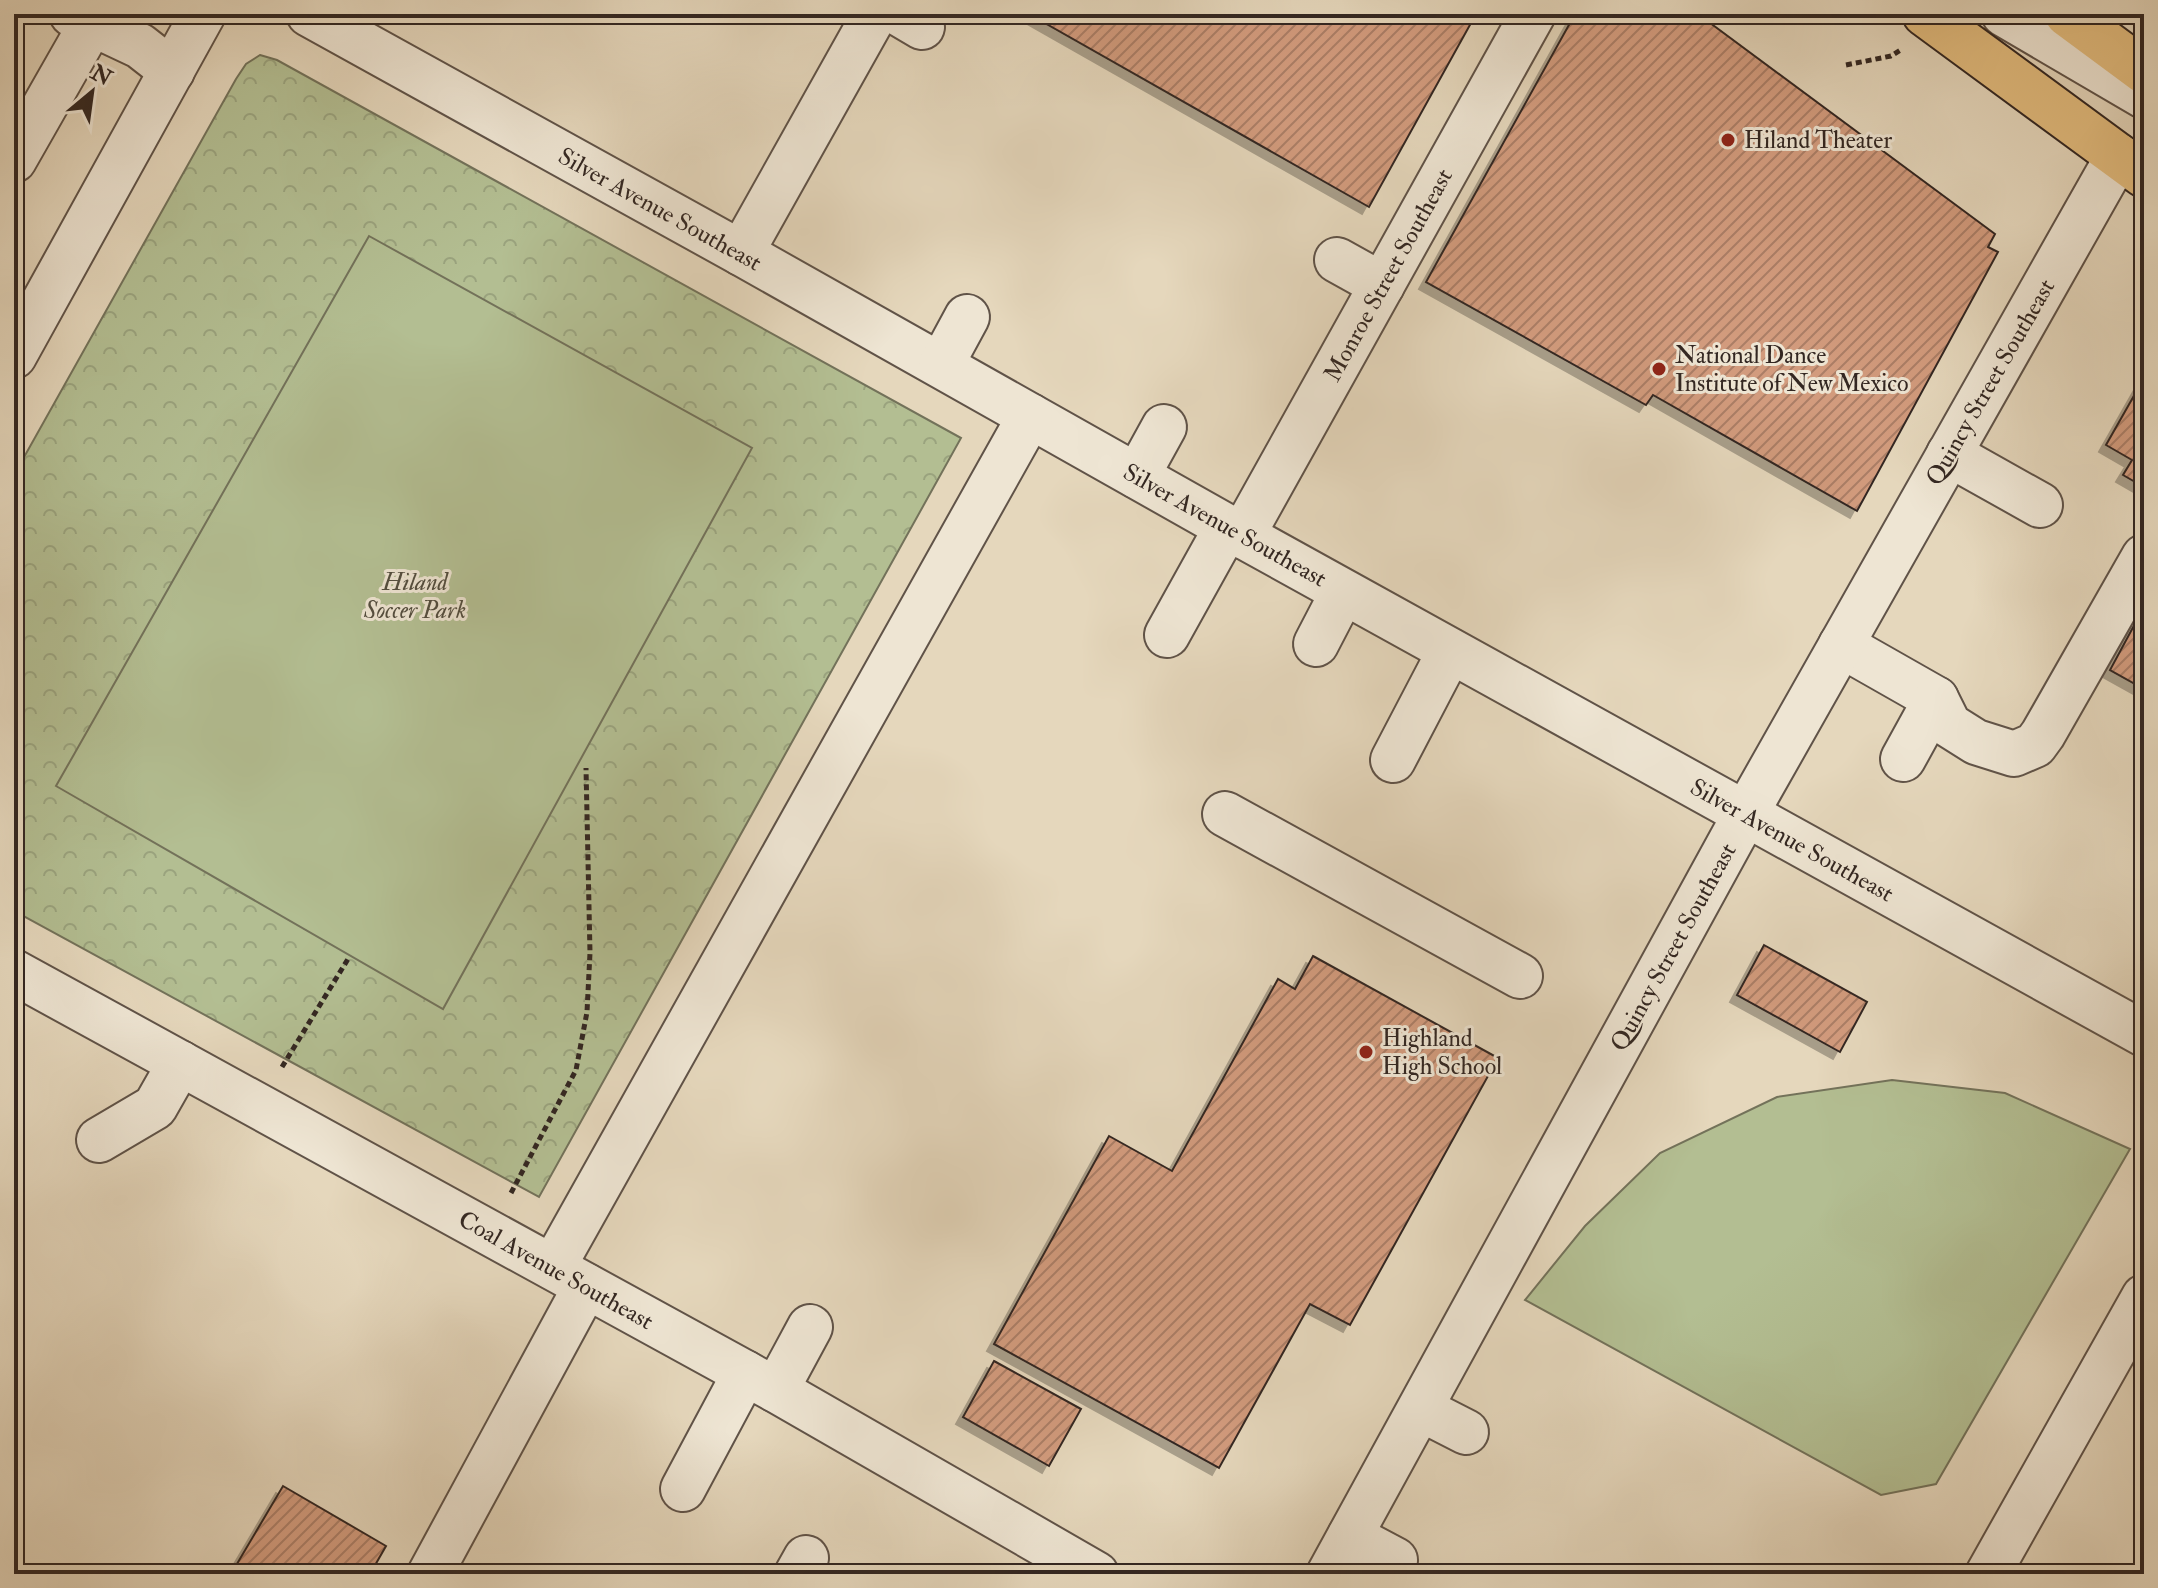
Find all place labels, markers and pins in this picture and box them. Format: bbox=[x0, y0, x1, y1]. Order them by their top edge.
place label: Hiland Theater bbox=[1744, 125, 1892, 156]
marker: Hiland Theater bbox=[1719, 131, 1737, 149]
place label: National Dance Institute of New Mexico bbox=[1675, 340, 1908, 399]
marker: National Dance Institute of New Mexico bbox=[1650, 360, 1668, 378]
place label: Highland High School bbox=[1382, 1023, 1502, 1082]
marker: Highland High School bbox=[1357, 1043, 1375, 1061]

